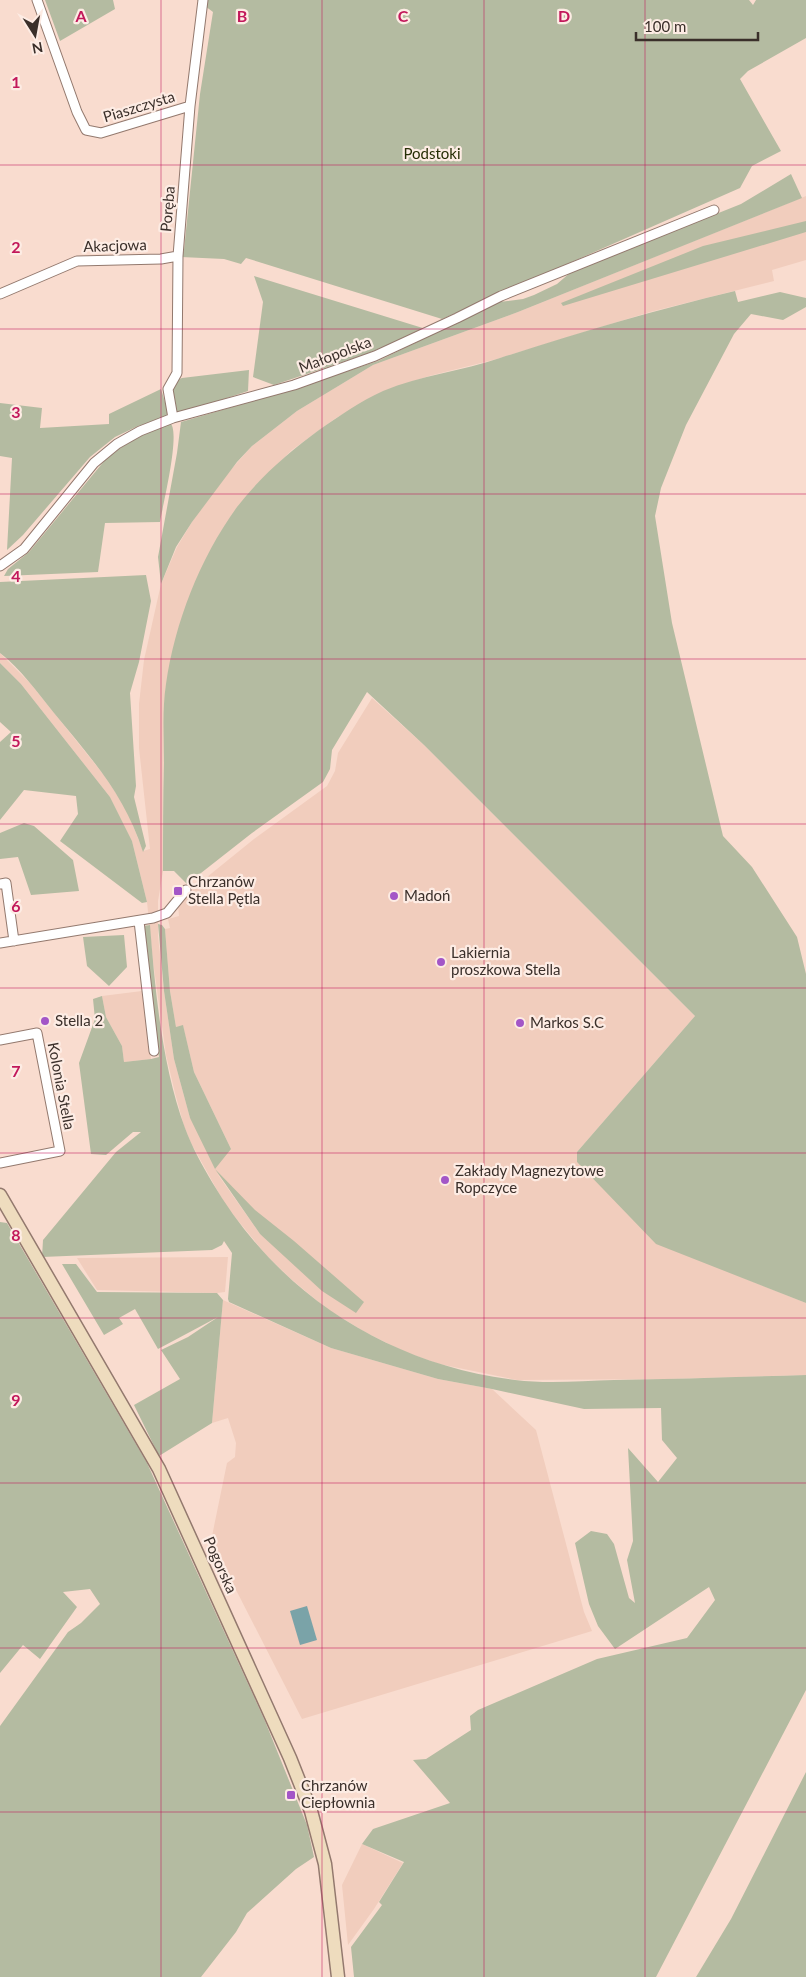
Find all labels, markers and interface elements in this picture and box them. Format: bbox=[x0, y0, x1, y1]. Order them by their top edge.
text: A bbox=[74, 6, 87, 25]
text: B bbox=[237, 6, 247, 25]
text: C bbox=[398, 6, 409, 25]
text: D bbox=[558, 6, 570, 25]
north arrow bbox=[10, 10, 60, 60]
scale bar bbox=[636, 10, 758, 42]
text: 100 m bbox=[644, 17, 686, 35]
text: N bbox=[31, 39, 44, 58]
text: 1 bbox=[11, 72, 21, 91]
street label: Piaszczysta bbox=[101, 87, 177, 125]
park label: Podstoki bbox=[403, 144, 461, 162]
street label: Poręba bbox=[156, 185, 178, 233]
street label: Akacjowa bbox=[83, 235, 147, 255]
text: 2 bbox=[11, 237, 21, 256]
street label: Małopolska bbox=[296, 332, 373, 376]
text: 3 bbox=[11, 402, 21, 421]
text: 4 bbox=[11, 566, 21, 585]
text: 5 bbox=[11, 731, 21, 750]
place label: Chrzanów Stella Pętla bbox=[188, 872, 260, 907]
marker: Chrzanów Stella Pętla bbox=[172, 885, 184, 897]
place label: Madoń bbox=[404, 886, 450, 904]
marker: Madoń bbox=[388, 890, 400, 902]
text: 6 bbox=[11, 896, 21, 915]
place label: Lakiernia proszkowa Stella bbox=[451, 943, 561, 978]
marker: Lakiernia proszkowa Stella bbox=[435, 956, 447, 968]
place label: Stella 2 bbox=[55, 1011, 103, 1029]
place label: Markos S.C bbox=[530, 1013, 604, 1031]
marker: Stella 2 bbox=[39, 1015, 51, 1027]
marker: Markos S.C bbox=[514, 1017, 526, 1029]
street label: Kolonia Stella bbox=[45, 1041, 79, 1131]
text: 7 bbox=[11, 1061, 21, 1080]
place label: Zakłady Magnezytowe Ropczyce bbox=[455, 1161, 604, 1196]
marker: Zakłady Magnezytowe Ropczyce bbox=[439, 1174, 451, 1186]
text: 8 bbox=[11, 1225, 21, 1244]
text: 9 bbox=[11, 1390, 21, 1409]
street label: Pogorska bbox=[200, 1533, 241, 1596]
place label: Chrzanów Ciepłownia bbox=[301, 1776, 375, 1811]
marker: Chrzanów Ciepłownia bbox=[285, 1789, 297, 1801]

